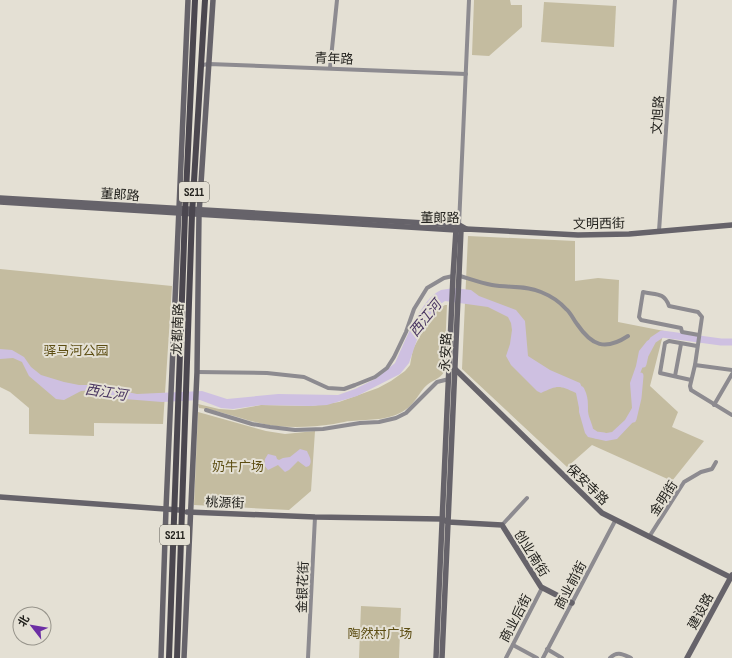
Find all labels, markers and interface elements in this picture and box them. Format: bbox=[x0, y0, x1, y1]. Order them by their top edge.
street label: 青年路 bbox=[314, 50, 354, 68]
street label: 文旭路 bbox=[649, 95, 667, 135]
road number: S211 bbox=[179, 182, 209, 202]
street label: 董郞路 bbox=[100, 186, 140, 204]
street label: 董郞路 bbox=[420, 210, 460, 226]
street label: 文明西街 bbox=[573, 216, 625, 232]
water label: 西江河 bbox=[406, 294, 447, 340]
street label: 龙都南路 bbox=[169, 303, 187, 355]
street label: 永安路 bbox=[437, 332, 455, 372]
park label: 驿马河公园 bbox=[43, 343, 109, 359]
water label: 西江河 bbox=[84, 381, 131, 405]
park label: 奶牛广场 bbox=[212, 459, 264, 475]
street label: 保安寺路 bbox=[563, 461, 612, 509]
street label: 金明街 bbox=[647, 478, 681, 519]
street label: 桃源街 bbox=[205, 494, 245, 512]
road number: S211 bbox=[160, 525, 190, 545]
street label: 创业南街 bbox=[511, 527, 552, 580]
street label: 商业前街 bbox=[552, 559, 590, 612]
street label: 金银花街 bbox=[294, 561, 312, 613]
street label: 建设路 bbox=[685, 590, 717, 632]
street label: 商业后街 bbox=[497, 592, 535, 645]
north arrow bbox=[12, 606, 52, 646]
text: 北 bbox=[15, 613, 32, 629]
park label: 陶然村广场 bbox=[347, 626, 413, 642]

